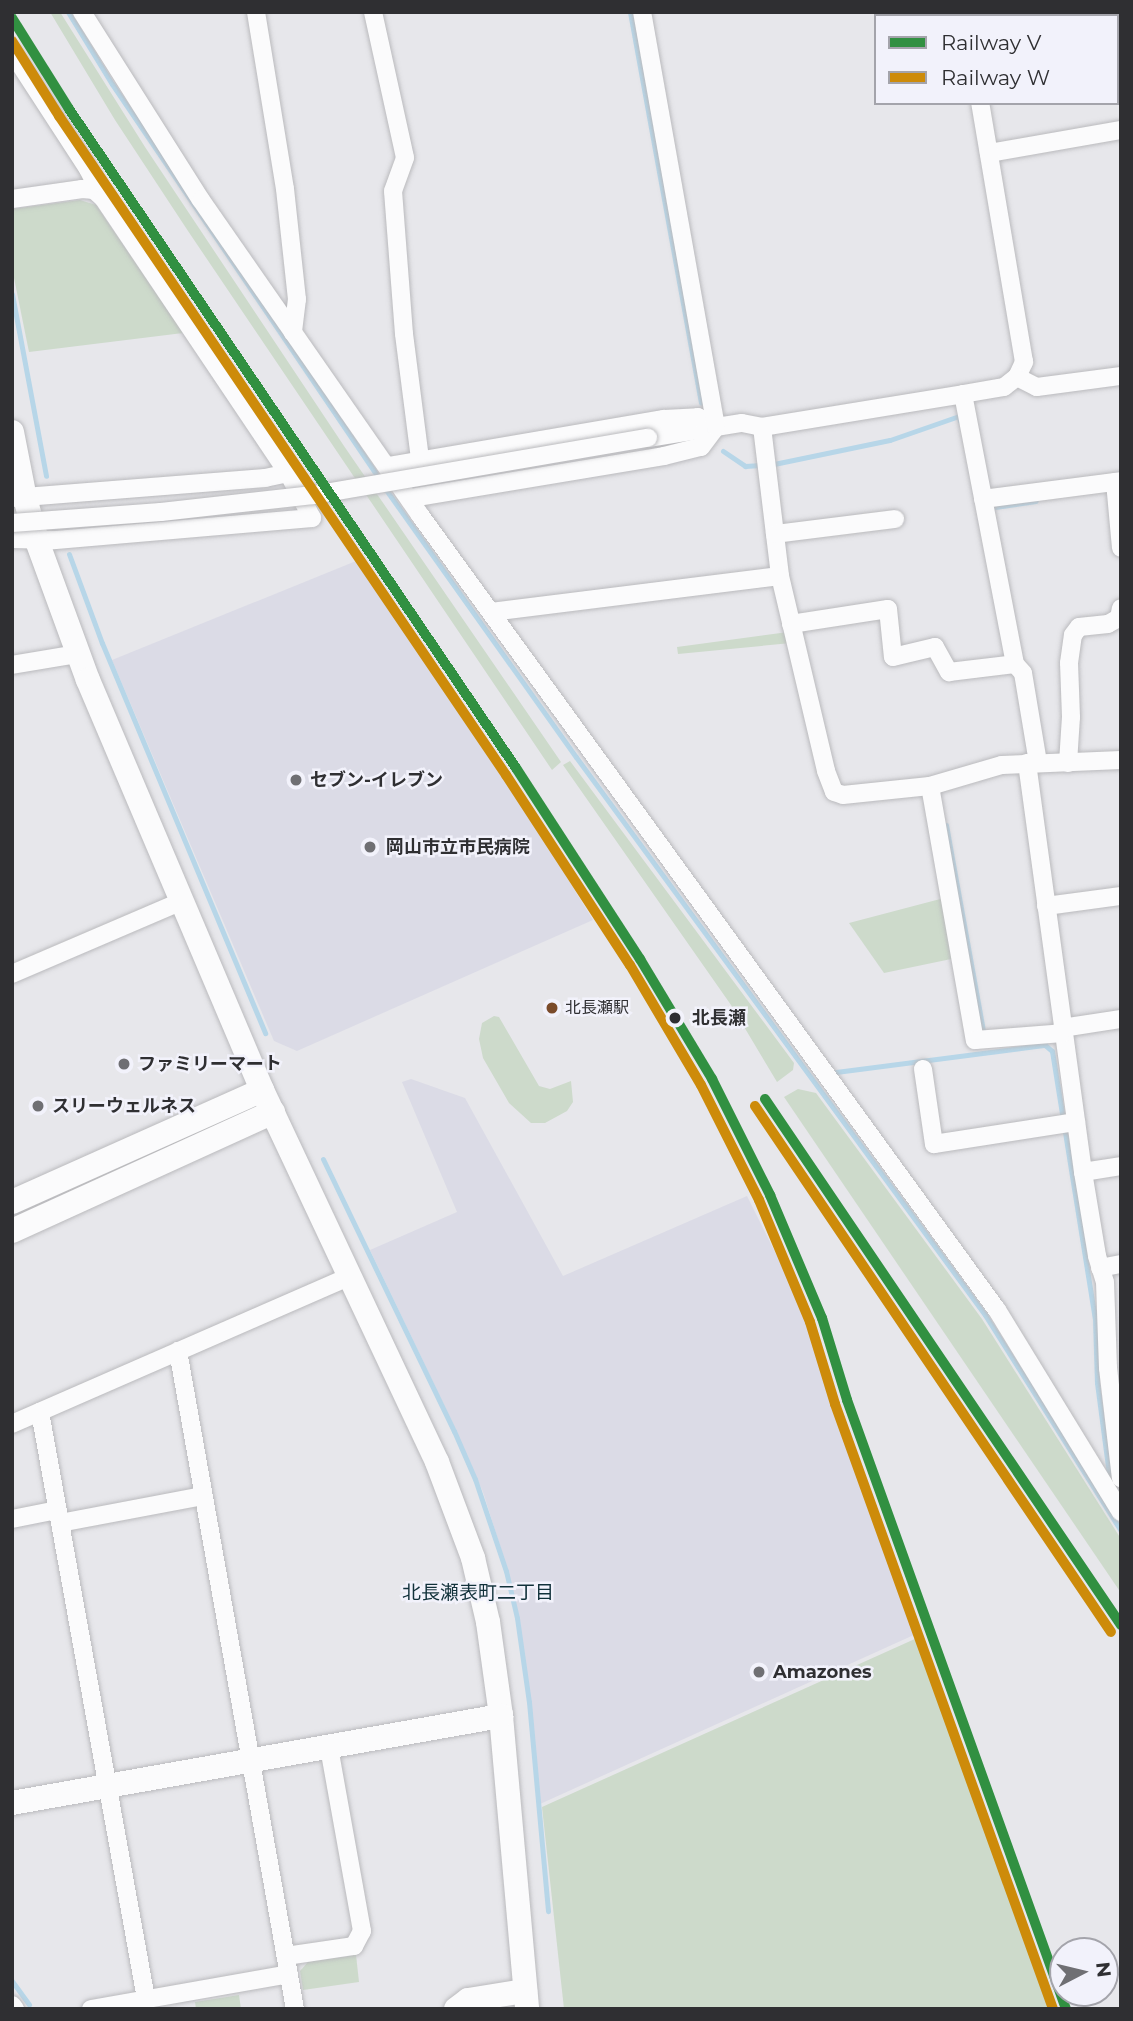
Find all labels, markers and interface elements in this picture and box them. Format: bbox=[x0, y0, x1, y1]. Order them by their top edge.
legend bbox=[874, 14, 1119, 105]
text: Railway V bbox=[941, 30, 1041, 55]
text: Railway W bbox=[941, 65, 1050, 90]
place label: セブン-イレブン bbox=[310, 769, 443, 791]
marker: セブン-イレブン bbox=[288, 772, 304, 788]
place label: 岡山市立市民病院 bbox=[386, 836, 530, 858]
marker: 岡山市立市民病院 bbox=[360, 837, 380, 857]
place label: 北長瀬駅 bbox=[565, 998, 629, 1018]
marker: 北長瀬駅 bbox=[545, 1001, 559, 1015]
marker: 北長瀬 bbox=[664, 1007, 686, 1029]
place label: 北長瀬 bbox=[692, 1007, 746, 1029]
place label: ファミリーマート bbox=[138, 1053, 282, 1075]
marker: ファミリーマート bbox=[116, 1056, 132, 1072]
place label: スリーウェルネス bbox=[52, 1095, 196, 1117]
marker: スリーウェルネス bbox=[30, 1098, 46, 1114]
district label: 北長瀬表町二丁目 bbox=[402, 1582, 554, 1604]
place label: Amazones bbox=[773, 1661, 872, 1683]
marker: Amazones bbox=[751, 1664, 767, 1680]
north arrow bbox=[1049, 1937, 1119, 2007]
text: N bbox=[1091, 1961, 1116, 1979]

